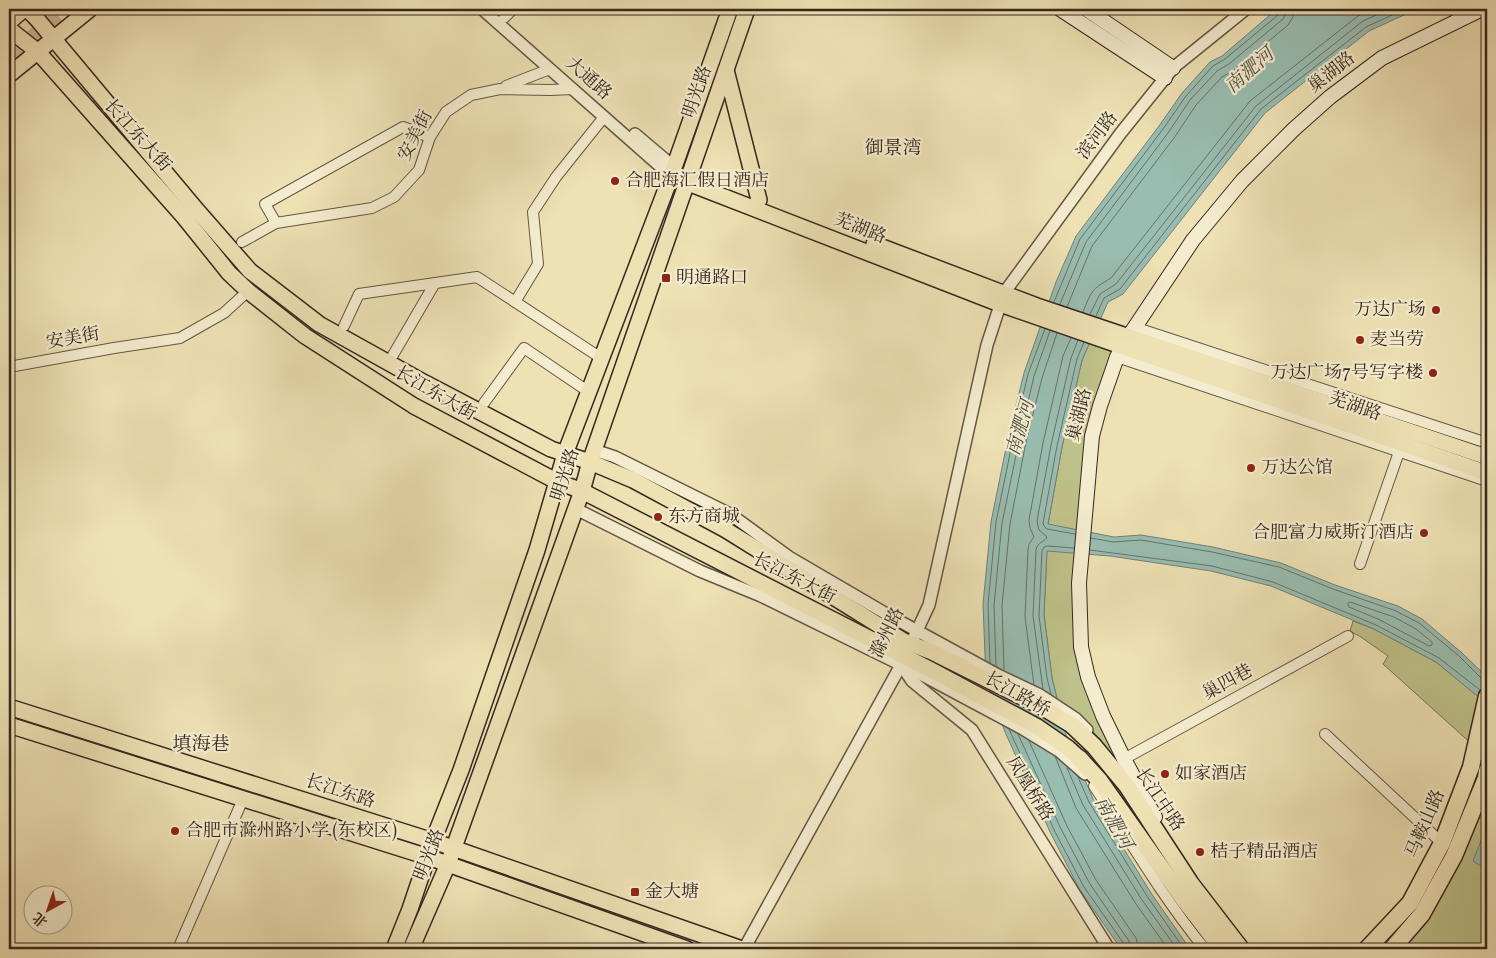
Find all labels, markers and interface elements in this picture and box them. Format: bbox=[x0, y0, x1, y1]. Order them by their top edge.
water label: 南淝河 bbox=[1220, 41, 1282, 100]
street label: 巢湖路 bbox=[1303, 47, 1361, 99]
street label: 大通路 bbox=[560, 52, 616, 106]
street label: 明光路 bbox=[677, 62, 719, 122]
street label: 长江东大街 bbox=[98, 94, 176, 178]
street label: 安美街 bbox=[393, 106, 439, 166]
street label: 滨河路 bbox=[1072, 107, 1124, 165]
district label: 御景湾 bbox=[864, 136, 922, 162]
place label: 合肥海汇假日酒店 bbox=[625, 169, 769, 194]
marker: 合肥海汇假日酒店 bbox=[609, 175, 621, 187]
street label: 芜湖路 bbox=[830, 208, 890, 250]
place label: 明通路口 bbox=[676, 266, 748, 291]
marker: 明通路口 bbox=[660, 272, 672, 284]
place label: 万达广场 bbox=[1354, 298, 1426, 323]
marker: 万达广场 bbox=[1430, 304, 1442, 316]
street label: 安美街 bbox=[44, 322, 102, 356]
place label: 麦当劳 bbox=[1370, 328, 1424, 353]
marker: 麦当劳 bbox=[1354, 334, 1366, 346]
street label: 长江东大街 bbox=[390, 361, 480, 427]
place label: 万达广场7号写字楼 bbox=[1270, 361, 1423, 386]
marker: 万达广场7号写字楼 bbox=[1427, 367, 1439, 379]
street label: 巢湖路 bbox=[1061, 386, 1099, 444]
street label: 芜湖路 bbox=[1325, 386, 1385, 428]
water label: 南淝河 bbox=[1001, 394, 1042, 459]
street label: 明光路 bbox=[546, 445, 586, 505]
place label: 万达公馆 bbox=[1261, 456, 1333, 481]
marker: 万达公馆 bbox=[1245, 462, 1257, 474]
place label: 东方商城 bbox=[668, 505, 740, 530]
marker: 东方商城 bbox=[652, 511, 664, 523]
place label: 合肥富力威斯汀酒店 bbox=[1252, 521, 1414, 546]
marker: 合肥富力威斯汀酒店 bbox=[1418, 527, 1430, 539]
street label: 长江东大街 bbox=[748, 547, 840, 611]
street label: 滁州路 bbox=[865, 603, 911, 663]
street label: 巢四巷 bbox=[1198, 659, 1258, 707]
street label: 长江路桥 bbox=[979, 667, 1055, 723]
district label: 填海巷 bbox=[172, 732, 230, 758]
street label: 凤凰桥路 bbox=[999, 752, 1059, 826]
place label: 如家酒店 bbox=[1175, 762, 1247, 787]
street label: 长江中路 bbox=[1129, 763, 1189, 837]
marker: 如家酒店 bbox=[1159, 768, 1171, 780]
street label: 长江东路 bbox=[302, 769, 378, 815]
street label: 马鞍山路 bbox=[1400, 786, 1452, 862]
water label: 南淝河 bbox=[1088, 792, 1140, 857]
place label: 合肥市滁州路小学 (东校区) bbox=[185, 819, 397, 844]
marker: 合肥市滁州路小学 (东校区) bbox=[169, 825, 181, 837]
street label: 明光路 bbox=[409, 825, 451, 885]
place label: 桔子精品酒店 bbox=[1210, 840, 1318, 865]
marker: 桔子精品酒店 bbox=[1194, 846, 1206, 858]
place label: 金大塘 bbox=[645, 880, 699, 905]
north arrow bbox=[22, 886, 72, 936]
marker: 金大塘 bbox=[629, 886, 641, 898]
text: 北 bbox=[29, 907, 52, 931]

